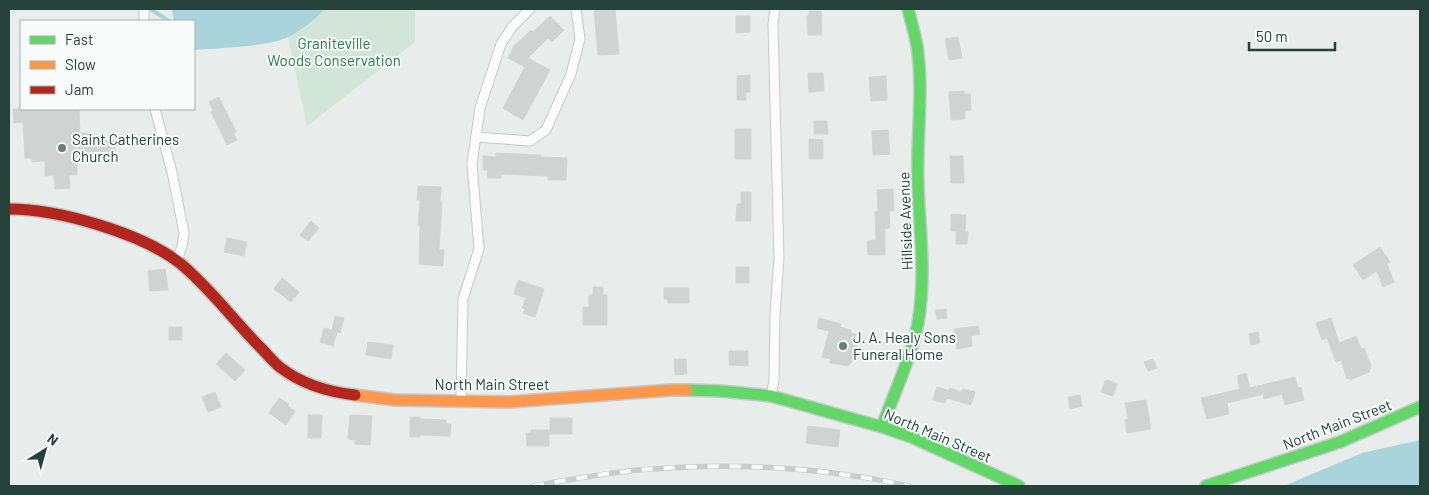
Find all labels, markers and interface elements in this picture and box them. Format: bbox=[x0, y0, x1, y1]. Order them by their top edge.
legend bbox=[20, 20, 195, 110]
scale bar bbox=[1249, 20, 1335, 52]
text: 50 m bbox=[1256, 27, 1288, 45]
text: Fast bbox=[65, 30, 93, 48]
park label: Graniteville Woods Conservation bbox=[267, 34, 401, 69]
text: Slow bbox=[65, 55, 96, 73]
text: Jam bbox=[65, 80, 94, 98]
place label: Saint Catherines Church bbox=[72, 130, 179, 165]
marker: Saint Catherines Church bbox=[56, 142, 68, 154]
street label: Hillside Avenue bbox=[894, 171, 916, 271]
place label: J. A. Healy Sons Funeral Home bbox=[853, 328, 956, 363]
marker: J. A. Healy Sons Funeral Home bbox=[837, 340, 849, 352]
street label: North Main Street bbox=[435, 375, 549, 393]
street label: North Main Street bbox=[1280, 395, 1394, 453]
street label: North Main Street bbox=[882, 404, 994, 466]
north arrow bbox=[20, 425, 70, 475]
text: N bbox=[44, 430, 62, 449]

